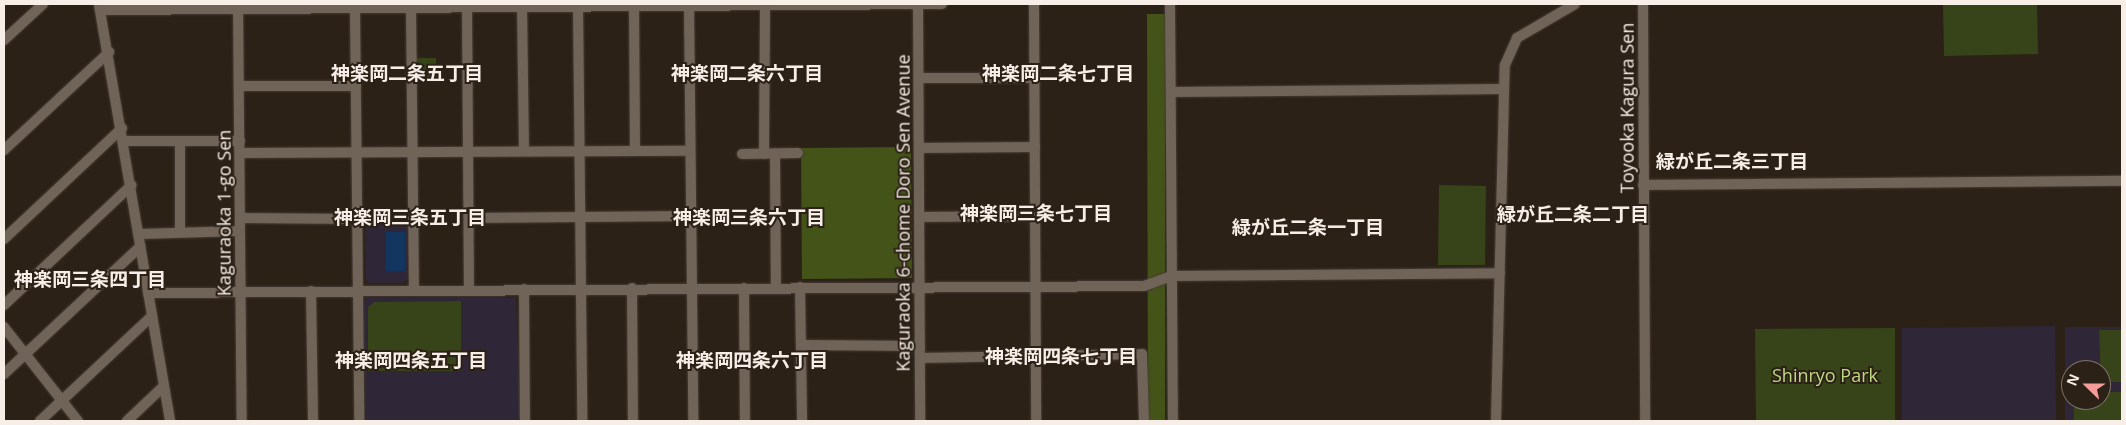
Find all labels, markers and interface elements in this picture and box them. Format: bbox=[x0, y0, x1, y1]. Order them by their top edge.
street label: Toyooka Kagura Sen bbox=[1616, 23, 1638, 193]
street label: Kaguraoka 6-chome Doro Sen Avenue bbox=[892, 54, 914, 372]
district label: 神楽岡二条五丁目 bbox=[331, 63, 483, 85]
district label: 神楽岡二条六丁目 bbox=[671, 63, 823, 85]
district label: 神楽岡二条七丁目 bbox=[982, 63, 1134, 85]
street label: Kaguraoka 1-go Sen bbox=[213, 130, 235, 296]
district label: 緑が丘二条三丁目 bbox=[1656, 151, 1808, 173]
district label: 神楽岡三条七丁目 bbox=[960, 203, 1112, 225]
district label: 緑が丘二条二丁目 bbox=[1497, 204, 1649, 226]
district label: 神楽岡三条五丁目 bbox=[334, 207, 486, 229]
district label: 神楽岡三条六丁目 bbox=[673, 207, 825, 229]
district label: 緑が丘二条一丁目 bbox=[1232, 217, 1384, 239]
district label: 神楽岡三条四丁目 bbox=[14, 269, 166, 291]
district label: 神楽岡四条七丁目 bbox=[985, 346, 1137, 368]
district label: 神楽岡四条五丁目 bbox=[335, 350, 487, 372]
district label: 神楽岡四条六丁目 bbox=[676, 350, 828, 372]
north arrow bbox=[2061, 360, 2111, 410]
park label: Shinryo Park bbox=[1772, 364, 1878, 386]
text: N bbox=[2062, 371, 2083, 388]

